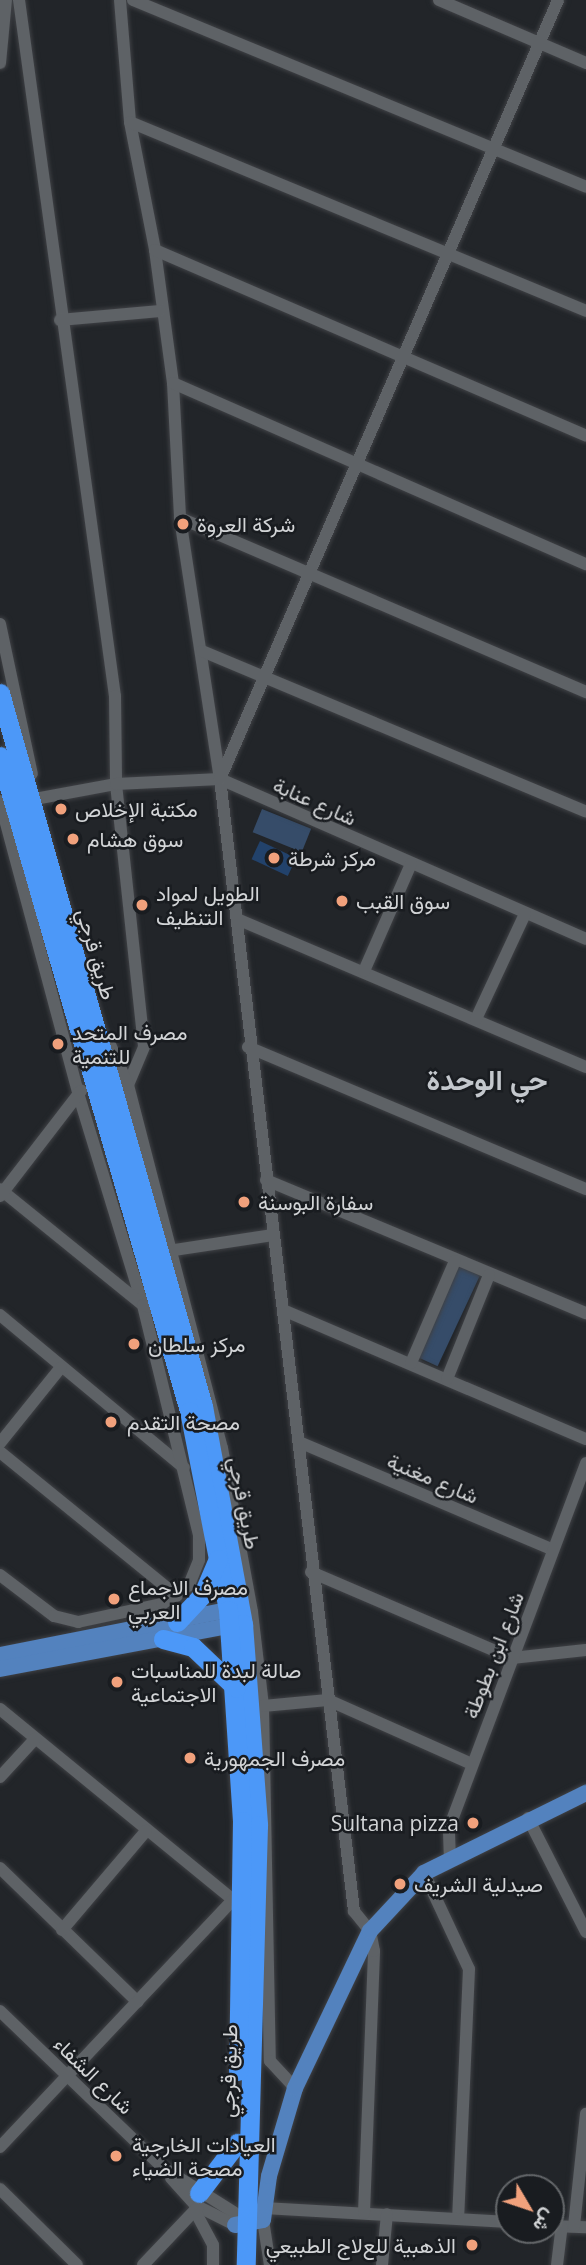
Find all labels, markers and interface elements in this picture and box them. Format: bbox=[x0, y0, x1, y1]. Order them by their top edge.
place label: شركة العروة bbox=[197, 511, 295, 537]
marker: شركة العروة bbox=[175, 516, 191, 532]
street label: شارع عنابة bbox=[270, 772, 360, 830]
place label: مكتبة الإخلاص bbox=[75, 796, 198, 822]
marker: مكتبة الإخلاص bbox=[53, 801, 69, 817]
place label: سوق هشام bbox=[87, 826, 183, 852]
marker: سوق هشام bbox=[65, 831, 81, 847]
place label: مركز شرطة bbox=[288, 845, 376, 871]
marker: مركز شرطة bbox=[266, 850, 282, 866]
place label: الطويل لمواد التنظيف bbox=[156, 880, 260, 930]
place label: سوق القبب bbox=[356, 888, 450, 914]
marker: سوق القبب bbox=[334, 893, 350, 909]
marker: الطويل لمواد التنظيف bbox=[134, 897, 150, 913]
street label: طريق قرجي bbox=[72, 905, 122, 1003]
place label: مصرف المتحد للتنمية bbox=[72, 1019, 188, 1069]
marker: مصرف المتحد للتنمية bbox=[50, 1036, 66, 1052]
district label: حي الوحدة bbox=[427, 1062, 547, 1096]
place label: سفارة البوسنة bbox=[258, 1189, 373, 1215]
marker: سفارة البوسنة bbox=[236, 1194, 252, 1210]
place label: مركز سلطان bbox=[148, 1331, 245, 1357]
marker: مركز سلطان bbox=[126, 1336, 142, 1352]
place label: مصحة التقدم bbox=[127, 1409, 240, 1435]
marker: مصحة التقدم bbox=[101, 1412, 121, 1432]
street label: شارع مغنية bbox=[384, 1448, 482, 1508]
street label: طريق قرجي bbox=[224, 1455, 266, 1551]
place label: مصرف الاجماع العربي bbox=[128, 1574, 248, 1624]
street label: شارع ابن بطوطة bbox=[457, 1588, 529, 1722]
marker: مصرف الاجماع العربي bbox=[106, 1591, 122, 1607]
place label: صالة لبدة للمناسبات الاجتماعية bbox=[131, 1657, 301, 1707]
marker: صالة لبدة للمناسبات الاجتماعية bbox=[109, 1674, 125, 1690]
place label: مصرف الجمهورية bbox=[204, 1745, 345, 1771]
marker: مصرف الجمهورية bbox=[182, 1750, 198, 1766]
place label: Sultana pizza bbox=[331, 1810, 459, 1836]
marker: Sultana pizza bbox=[465, 1815, 481, 1831]
place label: صيدلية الشريف bbox=[414, 1871, 543, 1897]
marker: صيدلية الشريف bbox=[392, 1876, 408, 1892]
street label: طريق قرجي bbox=[214, 2024, 242, 2118]
street label: شارع الشفاء bbox=[49, 2031, 139, 2119]
place label: العيادات الخارجية مصحة الضياء bbox=[132, 2131, 276, 2181]
marker: العيادات الخارجية مصحة الضياء bbox=[106, 2146, 126, 2166]
north arrow bbox=[495, 2174, 565, 2244]
text: ش bbox=[527, 2204, 562, 2238]
place label: الذهبية للعﻻج الطبيعي bbox=[266, 2232, 456, 2258]
marker: الذهبية للعﻻج الطبيعي bbox=[462, 2235, 482, 2255]

